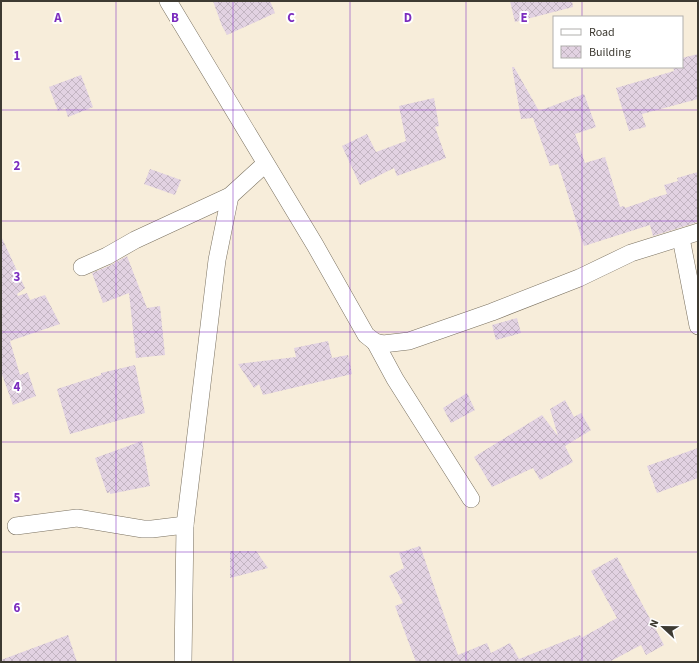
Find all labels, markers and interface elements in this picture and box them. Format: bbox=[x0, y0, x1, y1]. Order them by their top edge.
text: A bbox=[53, 9, 62, 27]
text: B bbox=[171, 9, 179, 27]
text: C bbox=[287, 9, 295, 27]
text: D bbox=[404, 9, 412, 27]
text: E bbox=[520, 9, 528, 27]
legend bbox=[553, 16, 683, 68]
text: Road bbox=[589, 24, 615, 41]
text: Building bbox=[589, 44, 631, 61]
text: 1 bbox=[14, 47, 21, 65]
text: 2 bbox=[14, 157, 21, 175]
text: 3 bbox=[14, 268, 21, 286]
text: 4 bbox=[14, 378, 21, 396]
text: 5 bbox=[14, 489, 21, 507]
text: 6 bbox=[14, 599, 21, 617]
north arrow bbox=[643, 607, 683, 647]
text: N bbox=[646, 617, 663, 630]

